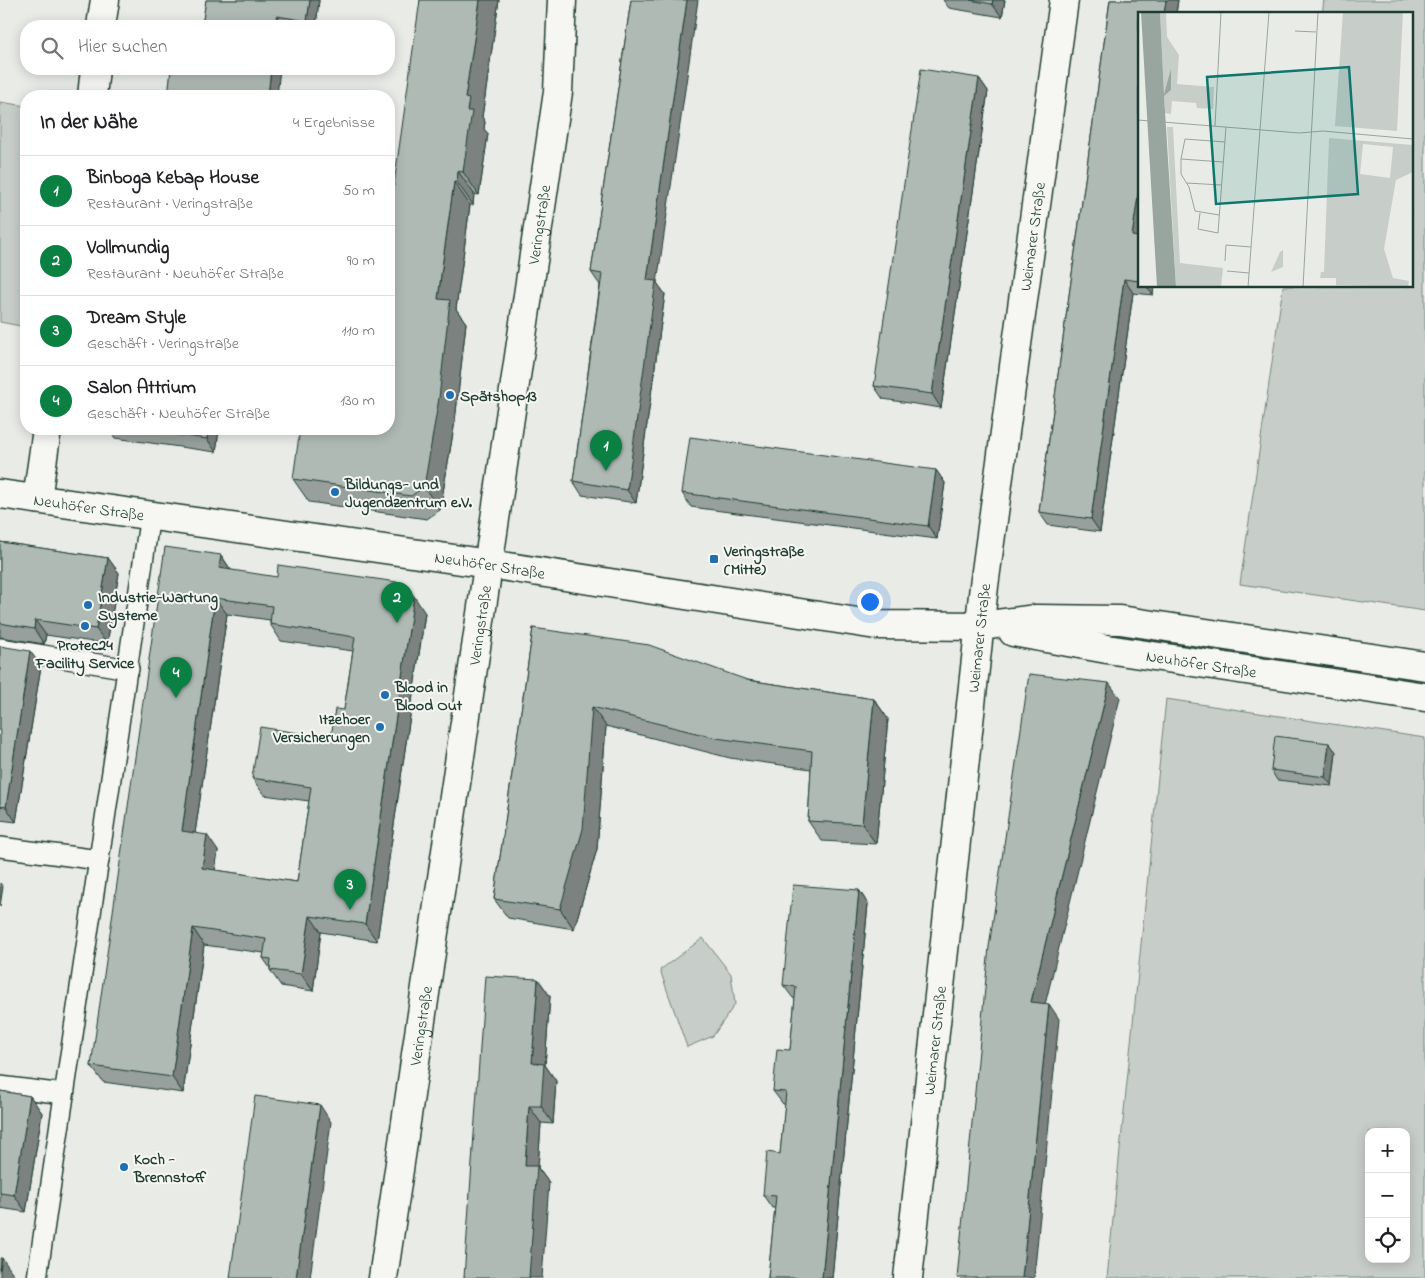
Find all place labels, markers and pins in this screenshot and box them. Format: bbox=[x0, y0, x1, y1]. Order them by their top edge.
place label: Spätshop13 bbox=[460, 385, 537, 409]
marker: Spätshop13 bbox=[444, 389, 456, 401]
pin: 1 bbox=[590, 430, 622, 471]
place label: Bildungs- und Jugendzentrum e.V. bbox=[344, 473, 473, 516]
marker: Bildungs- und Jugendzentrum e.V. bbox=[329, 486, 341, 498]
place label: Veringstraße (Mitte) bbox=[723, 540, 805, 582]
marker: Veringstraße (Mitte) bbox=[708, 553, 720, 565]
pin: 2 bbox=[381, 582, 413, 623]
place label: Industrie-Wartung Systeme bbox=[98, 586, 218, 629]
marker: Industrie-Wartung Systeme bbox=[82, 599, 94, 611]
marker: Protec24 Facility Service bbox=[79, 620, 91, 632]
place label: Protec24 Facility Service bbox=[35, 634, 135, 677]
pin: 4 bbox=[160, 657, 192, 698]
place label: Blood in Blood Out bbox=[394, 676, 463, 718]
marker: Blood in Blood Out bbox=[379, 689, 391, 701]
place label: Itzehoer Versicherungen bbox=[272, 708, 371, 751]
marker: Itzehoer Versicherungen bbox=[374, 721, 386, 733]
pin: 3 bbox=[334, 869, 366, 910]
place label: Koch - Brennstoff bbox=[133, 1148, 207, 1190]
marker: Koch - Brennstoff bbox=[118, 1161, 130, 1173]

